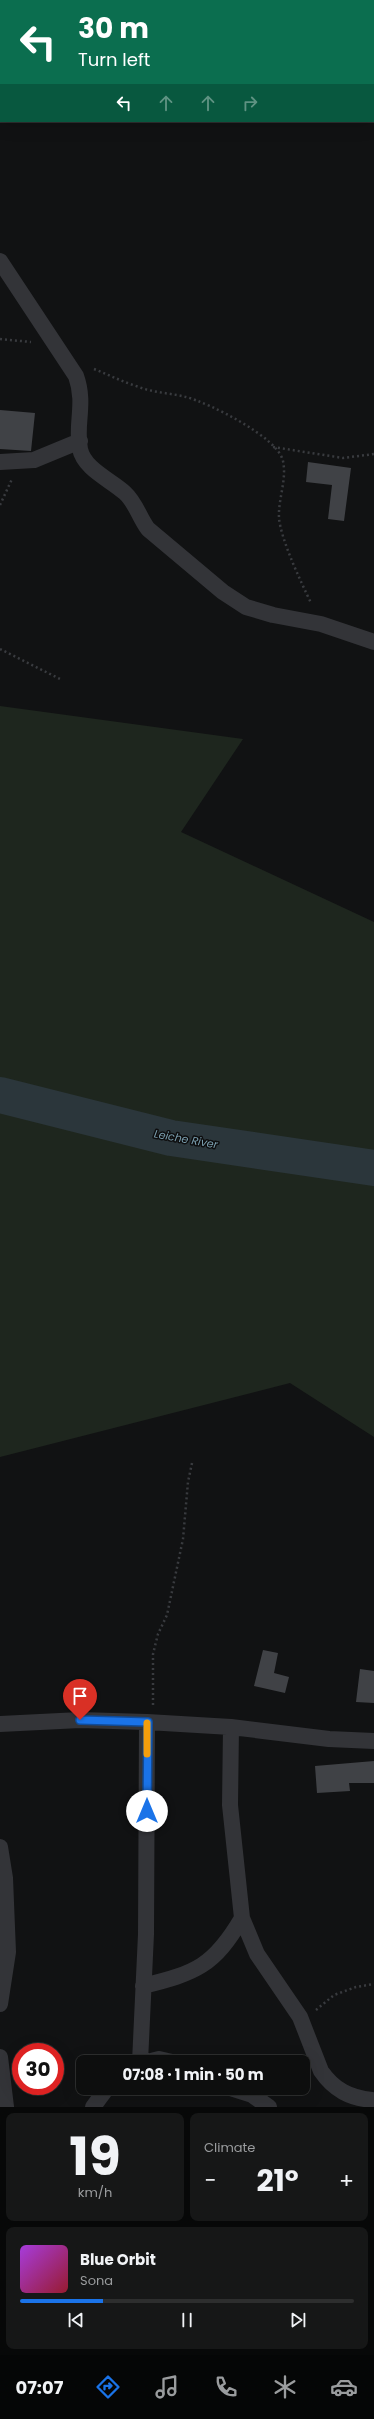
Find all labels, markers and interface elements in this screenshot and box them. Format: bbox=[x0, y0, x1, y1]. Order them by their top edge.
text: 30 m bbox=[78, 9, 149, 48]
icon: left bbox=[12, 16, 64, 68]
text: Turn left bbox=[78, 47, 150, 72]
icon: left bbox=[113, 92, 135, 114]
icon: ahead bbox=[155, 92, 177, 114]
icon: ahead bbox=[197, 92, 219, 114]
icon: right bbox=[239, 92, 261, 114]
water label: Leiche River bbox=[153, 1126, 220, 1153]
pin bbox=[63, 1679, 97, 1720]
icon: arrive bbox=[69, 1685, 91, 1707]
position arrow bbox=[126, 1790, 168, 1832]
speed limit sign: 30 bbox=[12, 2043, 64, 2095]
text: 07:08 · 1 min · 50 m bbox=[122, 2064, 264, 2085]
text: 19 bbox=[69, 2120, 121, 2193]
text: Climate bbox=[204, 2138, 255, 2157]
text: 21° bbox=[256, 2159, 299, 2202]
text: − bbox=[204, 2165, 216, 2196]
text: + bbox=[339, 2165, 354, 2196]
text: km/h bbox=[78, 2183, 112, 2202]
text: Blue Orbit bbox=[80, 2249, 156, 2270]
text: Sona bbox=[80, 2271, 113, 2290]
icon: previous bbox=[65, 2309, 87, 2331]
icon: pause bbox=[176, 2309, 198, 2331]
icon: next bbox=[287, 2309, 309, 2331]
icon: directions bbox=[94, 2373, 122, 2401]
icon: music bbox=[153, 2373, 181, 2401]
icon: phone bbox=[212, 2373, 240, 2401]
icon: climate bbox=[271, 2373, 299, 2401]
icon: car bbox=[330, 2373, 358, 2401]
text: 07:07 bbox=[16, 2375, 63, 2400]

